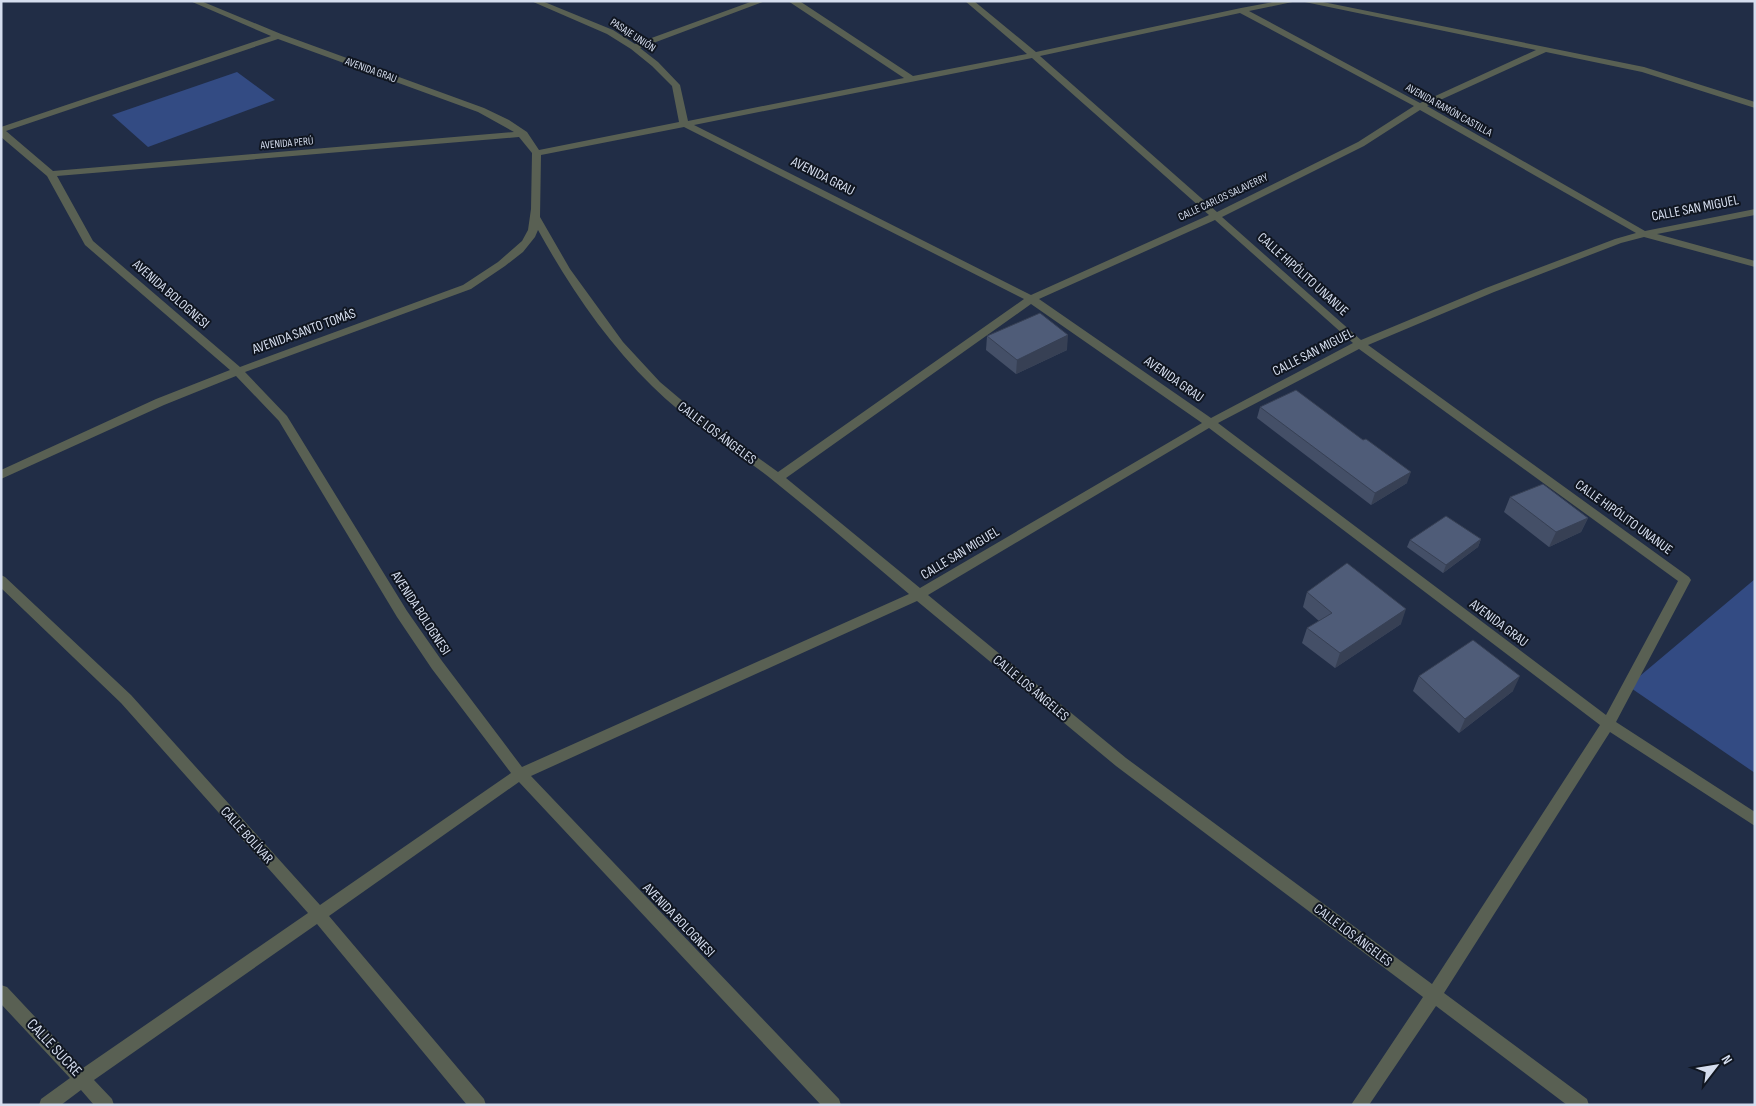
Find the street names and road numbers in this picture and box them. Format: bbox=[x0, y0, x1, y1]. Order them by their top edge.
street label: PASAJE UNIÓN bbox=[608, 16, 658, 54]
street label: AVENIDA GRAU bbox=[342, 54, 399, 85]
street label: AVENIDA RAMÓN CASTILLA bbox=[1403, 80, 1495, 139]
street label: AVENIDA PERÚ bbox=[259, 134, 314, 152]
street label: AVENIDA GRAU bbox=[788, 152, 858, 199]
street label: CALLE CARLOS SALAVERRY bbox=[1176, 170, 1270, 223]
street label: CALLE SAN MIGUEL bbox=[1650, 191, 1740, 225]
street label: CALLE HIPÓLITO UNANUE bbox=[1254, 229, 1352, 319]
street label: AVENIDA BOLOGNESI bbox=[128, 255, 213, 332]
street label: AVENIDA SANTO TOMÁS bbox=[249, 304, 358, 358]
street label: CALLE SAN MIGUEL bbox=[1270, 324, 1356, 380]
street label: AVENIDA GRAU bbox=[1140, 352, 1207, 406]
street label: CALLE LOS ÁNGELES bbox=[674, 398, 760, 468]
street label: CALLE HIPÓLITO UNANUE bbox=[1572, 476, 1676, 558]
street label: CALLE SAN MIGUEL bbox=[918, 523, 1002, 583]
street label: AVENIDA BOLOGNESI bbox=[387, 567, 454, 658]
street label: AVENIDA GRAU bbox=[1466, 595, 1532, 651]
street label: CALLE LOS ÁNGELES bbox=[990, 651, 1072, 725]
street label: CALLE BOLÍVAR bbox=[217, 803, 277, 867]
street label: AVENIDA BOLOGNESI bbox=[639, 879, 719, 961]
street label: CALLE LOS ÁNGELES bbox=[1310, 900, 1396, 970]
street label: CALLE SUCRE bbox=[22, 1015, 86, 1081]

